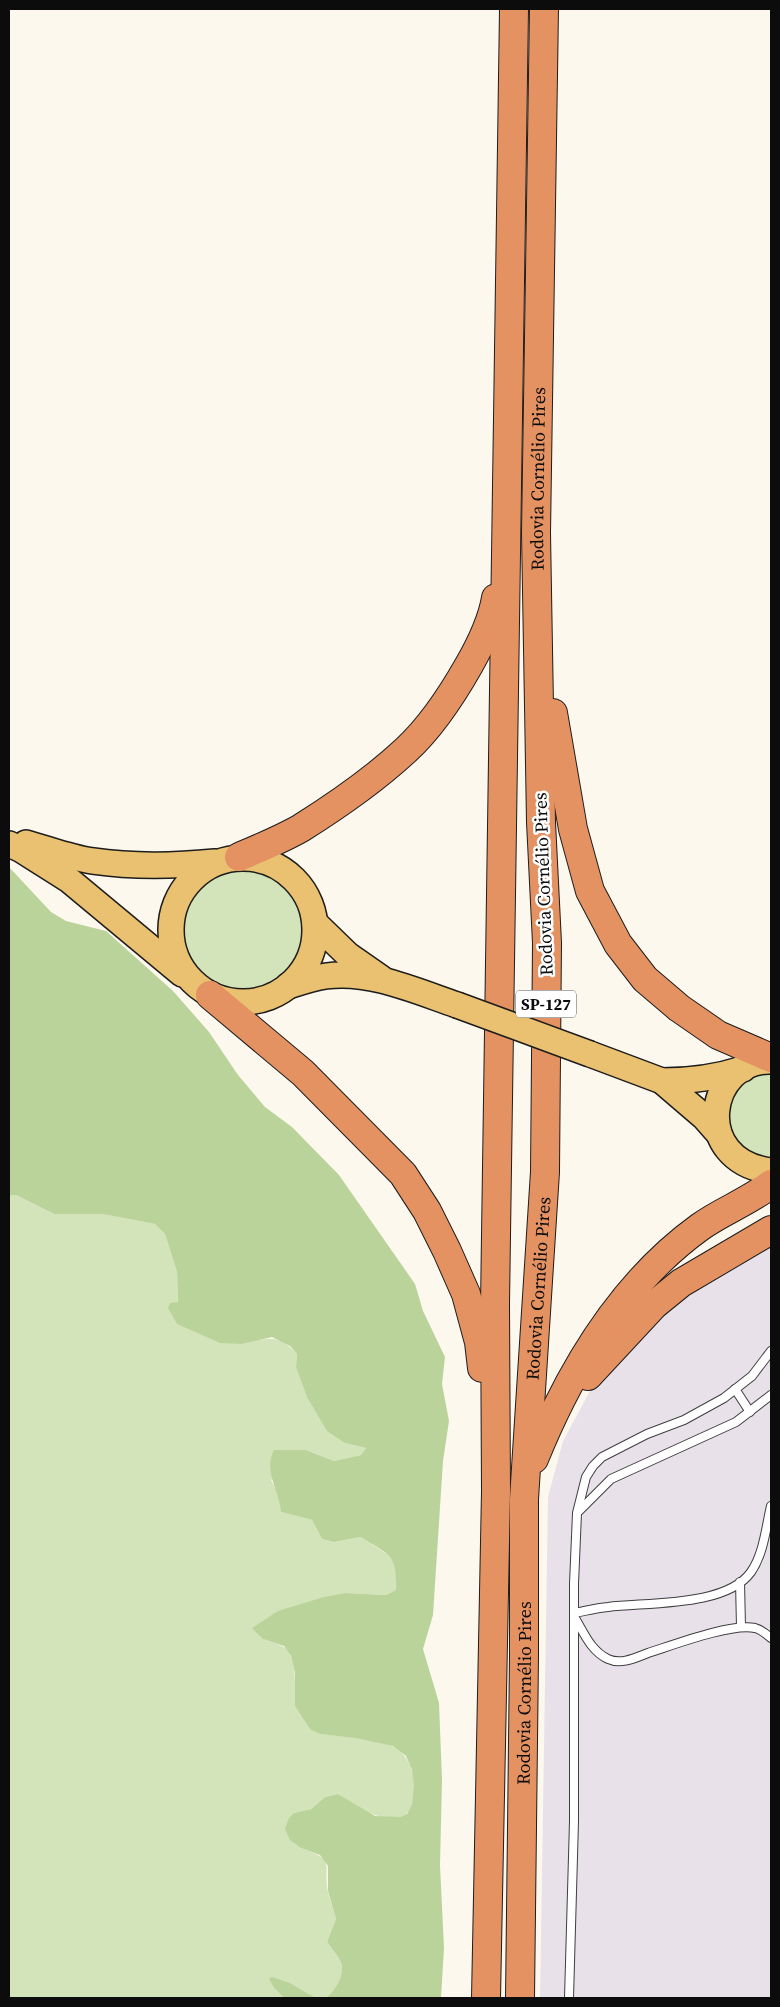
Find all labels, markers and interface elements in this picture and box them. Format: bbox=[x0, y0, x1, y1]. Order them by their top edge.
street label: Rodovia Cornélio Pires bbox=[523, 387, 551, 571]
street label: Rodovia Cornélio Pires bbox=[527, 792, 559, 976]
road number: SP-127 bbox=[516, 991, 576, 1018]
street label: Rodovia Cornélio Pires bbox=[519, 1196, 556, 1381]
street label: Rodovia Cornélio Pires bbox=[510, 1601, 537, 1785]

